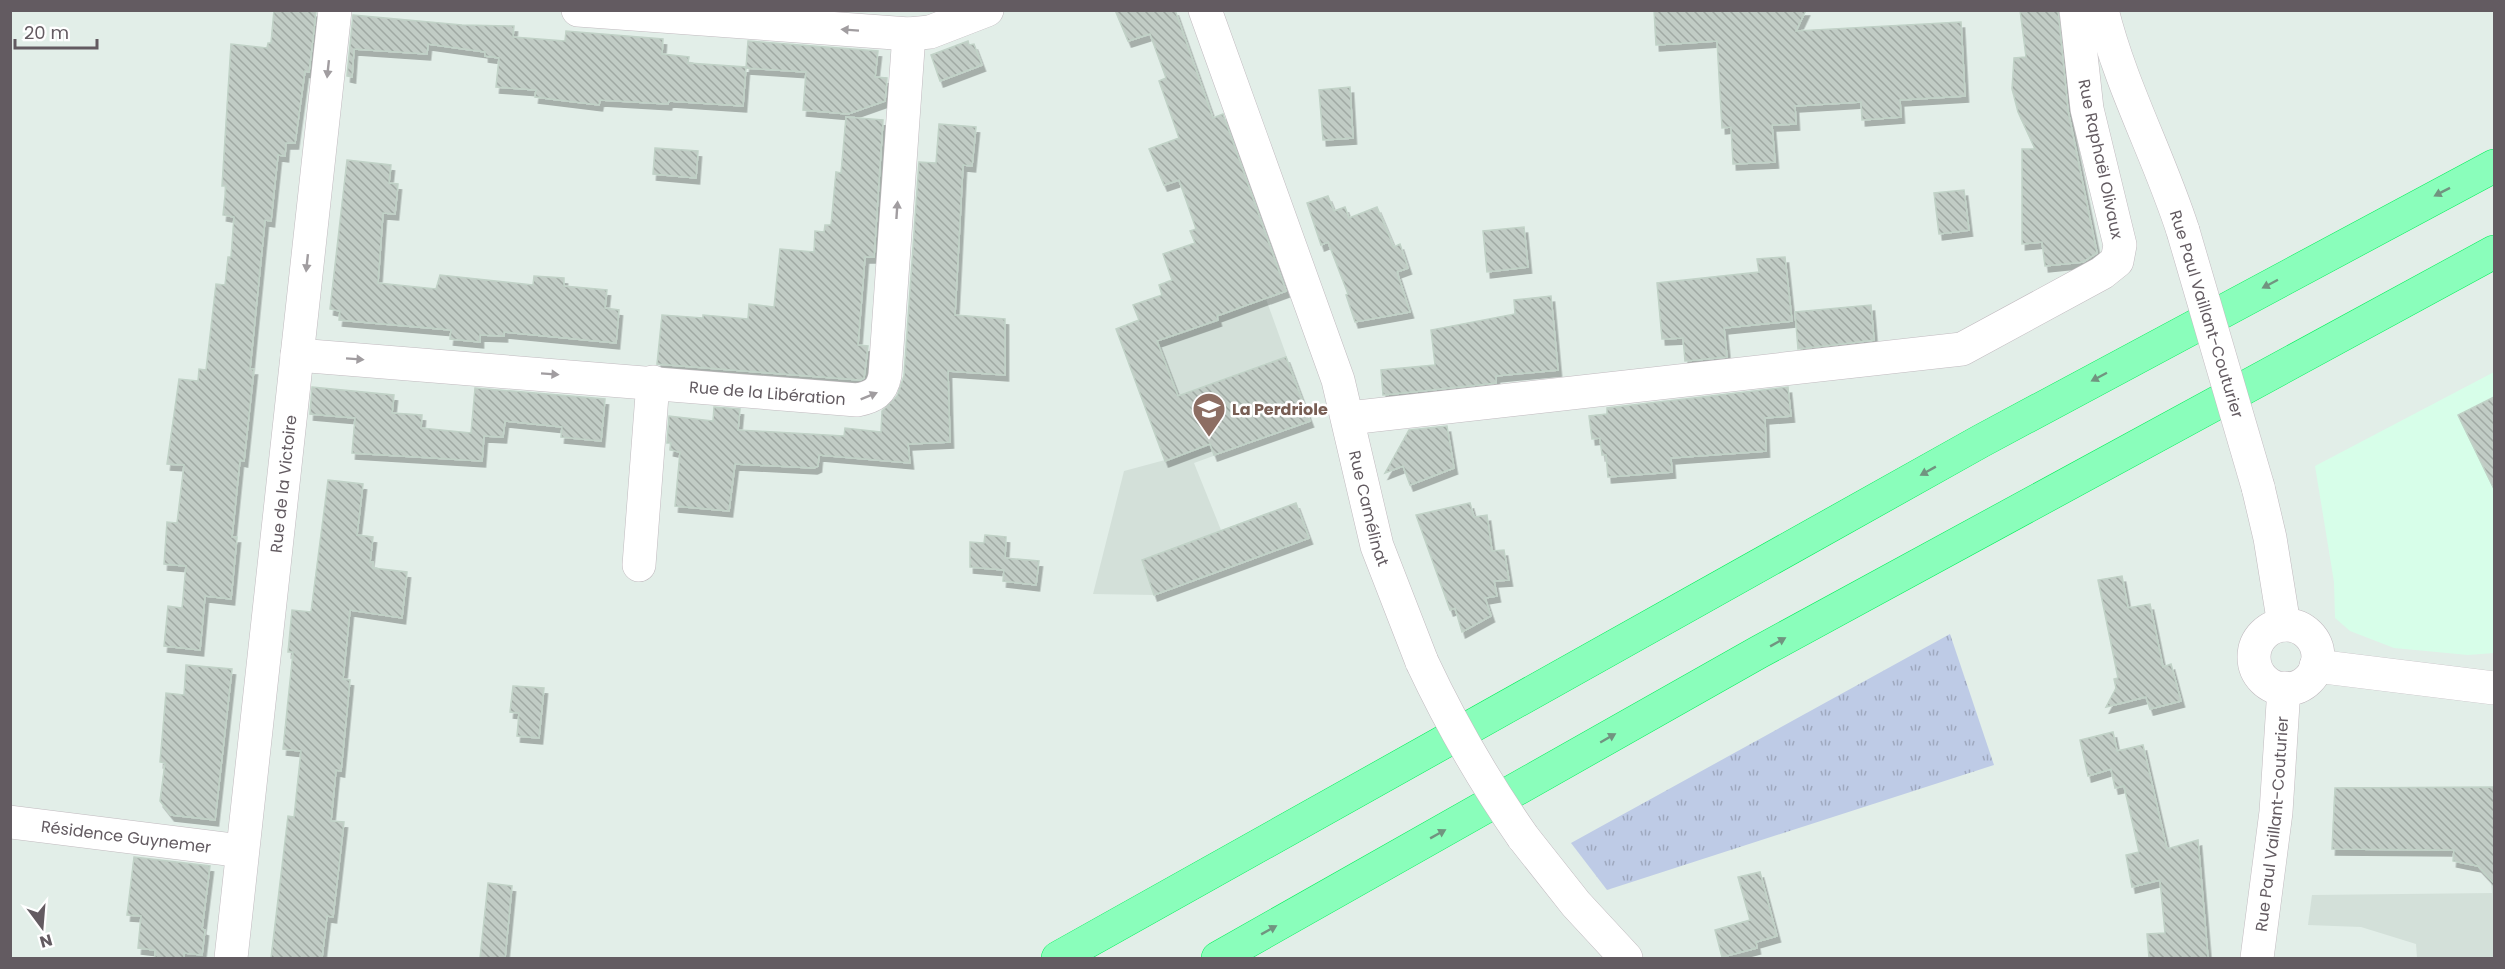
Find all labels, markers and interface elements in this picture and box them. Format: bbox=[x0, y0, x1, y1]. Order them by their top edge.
scale bar bbox=[15, 12, 98, 50]
text: 20 m bbox=[24, 20, 69, 45]
one-way arrow bbox=[841, 25, 860, 35]
one-way arrow bbox=[323, 59, 333, 78]
street label: Rue Raphaël Olivaux bbox=[2072, 77, 2129, 241]
one-way arrow bbox=[2434, 187, 2451, 197]
one-way arrow bbox=[892, 200, 901, 219]
street label: Rue Paul Vaillant-Couturier bbox=[2164, 207, 2249, 421]
one-way arrow bbox=[302, 253, 312, 272]
one-way arrow bbox=[2262, 279, 2279, 289]
one-way arrow bbox=[346, 354, 365, 364]
one-way arrow bbox=[540, 369, 559, 379]
one-way arrow bbox=[2090, 372, 2107, 382]
street label: Rue de la Libération bbox=[688, 376, 847, 411]
one-way arrow bbox=[860, 391, 878, 401]
school or university icon: La Perdriole bbox=[1191, 391, 1227, 438]
place label: La Perdriole bbox=[1232, 398, 1328, 421]
street label: Rue de la Victoire bbox=[265, 414, 303, 554]
street label: Rue Camélinat bbox=[1343, 448, 1395, 570]
one-way arrow bbox=[1920, 465, 1936, 476]
one-way arrow bbox=[1770, 637, 1787, 647]
street label: Rue Paul Vaillant-Couturier bbox=[2250, 715, 2294, 933]
one-way arrow bbox=[1600, 732, 1616, 743]
street label: Résidence Guynemer bbox=[40, 815, 212, 859]
one-way arrow bbox=[1430, 829, 1447, 839]
north arrow bbox=[12, 897, 72, 957]
one-way arrow bbox=[1261, 925, 1278, 935]
text: N bbox=[37, 928, 55, 954]

